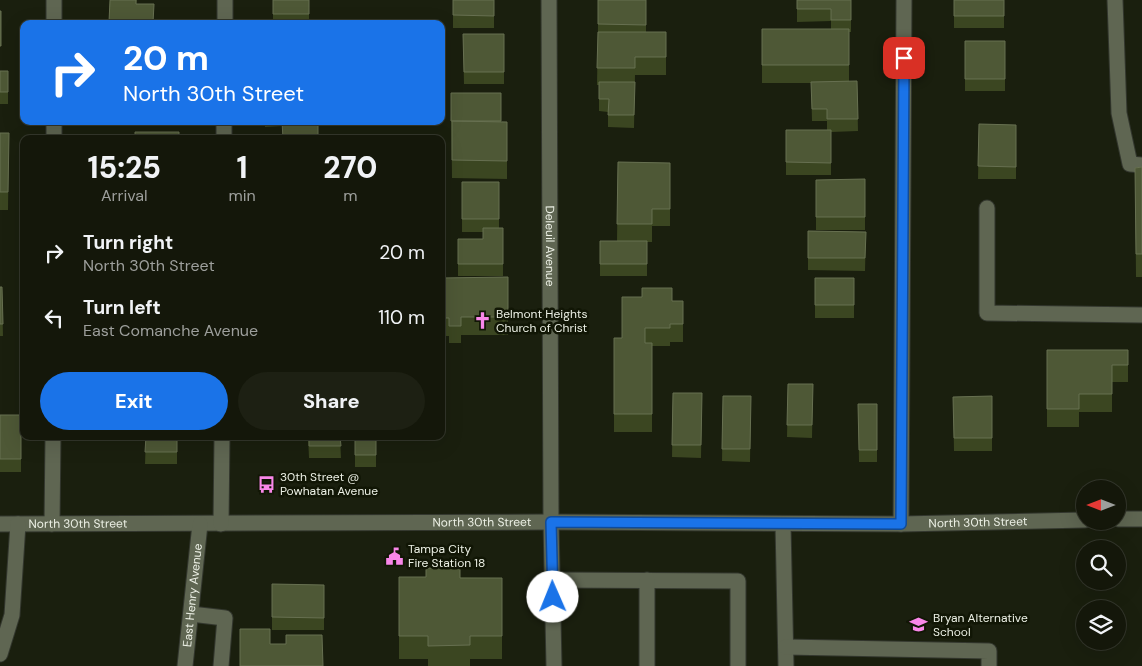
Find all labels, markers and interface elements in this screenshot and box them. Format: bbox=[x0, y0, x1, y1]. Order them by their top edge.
text: 20 m bbox=[123, 35, 209, 81]
pin bbox=[883, 37, 925, 79]
icon: right bbox=[40, 40, 105, 105]
icon: arrive bbox=[890, 44, 918, 72]
text: North 30th Street bbox=[123, 79, 304, 108]
text: 15:25 bbox=[87, 148, 161, 187]
text: 1 bbox=[237, 148, 248, 187]
text: 270 bbox=[323, 148, 378, 187]
text: Arrival bbox=[101, 185, 148, 206]
text: min bbox=[229, 185, 256, 206]
text: m bbox=[343, 185, 358, 206]
street label: Deleuil Avenue bbox=[542, 205, 558, 287]
text: Turn right bbox=[83, 230, 173, 255]
icon: right bbox=[40, 239, 68, 267]
text: 20 m bbox=[379, 240, 425, 265]
text: North 30th Street bbox=[83, 255, 215, 276]
text: Turn left bbox=[83, 295, 161, 320]
icon: left bbox=[40, 304, 68, 332]
text: 110 m bbox=[378, 305, 425, 330]
place label: Belmont Heights Church of Christ bbox=[496, 306, 588, 336]
church icon: Belmont Heights Church of Christ bbox=[472, 311, 492, 331]
text: East Comanche Avenue bbox=[83, 320, 258, 341]
button: Exit bbox=[40, 372, 228, 430]
button: Share bbox=[238, 372, 425, 430]
place label: 30th Street @ Powhatan Avenue bbox=[280, 469, 378, 499]
bus stop icon: 30th Street @ Powhatan Avenue bbox=[256, 474, 276, 494]
north arrow bbox=[1076, 480, 1126, 530]
map controls bbox=[1076, 480, 1126, 650]
street label: North 30th Street bbox=[928, 513, 1028, 531]
street label: North 30th Street bbox=[433, 514, 532, 530]
street label: North 30th Street bbox=[29, 516, 128, 532]
button: search bbox=[1076, 540, 1126, 590]
place label: Tampa City Fire Station 18 bbox=[408, 541, 485, 571]
street label: East Henry Avenue bbox=[179, 543, 206, 648]
public building icon: Tampa City Fire Station 18 bbox=[384, 546, 404, 566]
position arrow bbox=[526, 570, 578, 622]
button: layers bbox=[1076, 600, 1126, 650]
place label: Bryan Alternative School bbox=[933, 610, 1028, 640]
school or university icon: Bryan Alternative School bbox=[909, 615, 929, 635]

